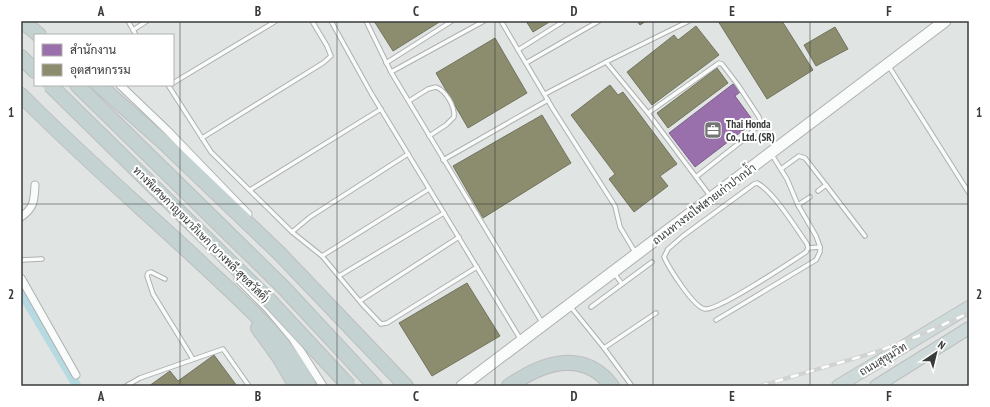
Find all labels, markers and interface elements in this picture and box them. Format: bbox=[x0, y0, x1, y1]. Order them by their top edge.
text: A bbox=[97, 3, 105, 20]
text: B bbox=[255, 3, 261, 20]
text: C bbox=[413, 3, 419, 20]
text: D bbox=[571, 3, 578, 20]
text: E bbox=[729, 3, 735, 20]
text: F bbox=[886, 3, 892, 20]
legend bbox=[34, 34, 174, 86]
text: สำนักงาน bbox=[70, 42, 117, 57]
text: อุตสาหกรรม bbox=[70, 62, 131, 79]
text: 1 bbox=[8, 104, 14, 121]
text: 1 bbox=[976, 104, 982, 121]
place label: Thai Honda Co., Ltd. (SR) bbox=[726, 117, 775, 144]
office icon: Thai Honda Co., Ltd. (SR) bbox=[703, 120, 723, 140]
street label: ถนนทางรถไฟสายเก่าปากน้ำ bbox=[647, 157, 759, 248]
street label: ทางพิเศษกาญจนาภิเษก (บางพลี-สุขสวัสดิ์) bbox=[129, 160, 275, 307]
text: 2 bbox=[8, 286, 14, 303]
text: 2 bbox=[976, 286, 982, 303]
north arrow bbox=[916, 333, 956, 373]
text: N bbox=[935, 337, 948, 352]
street label: ถนนสุขุมวิท bbox=[857, 339, 910, 380]
text: A bbox=[97, 388, 105, 405]
text: B bbox=[255, 388, 261, 405]
text: C bbox=[413, 388, 419, 405]
text: D bbox=[571, 388, 578, 405]
text: E bbox=[729, 388, 735, 405]
text: F bbox=[886, 388, 892, 405]

